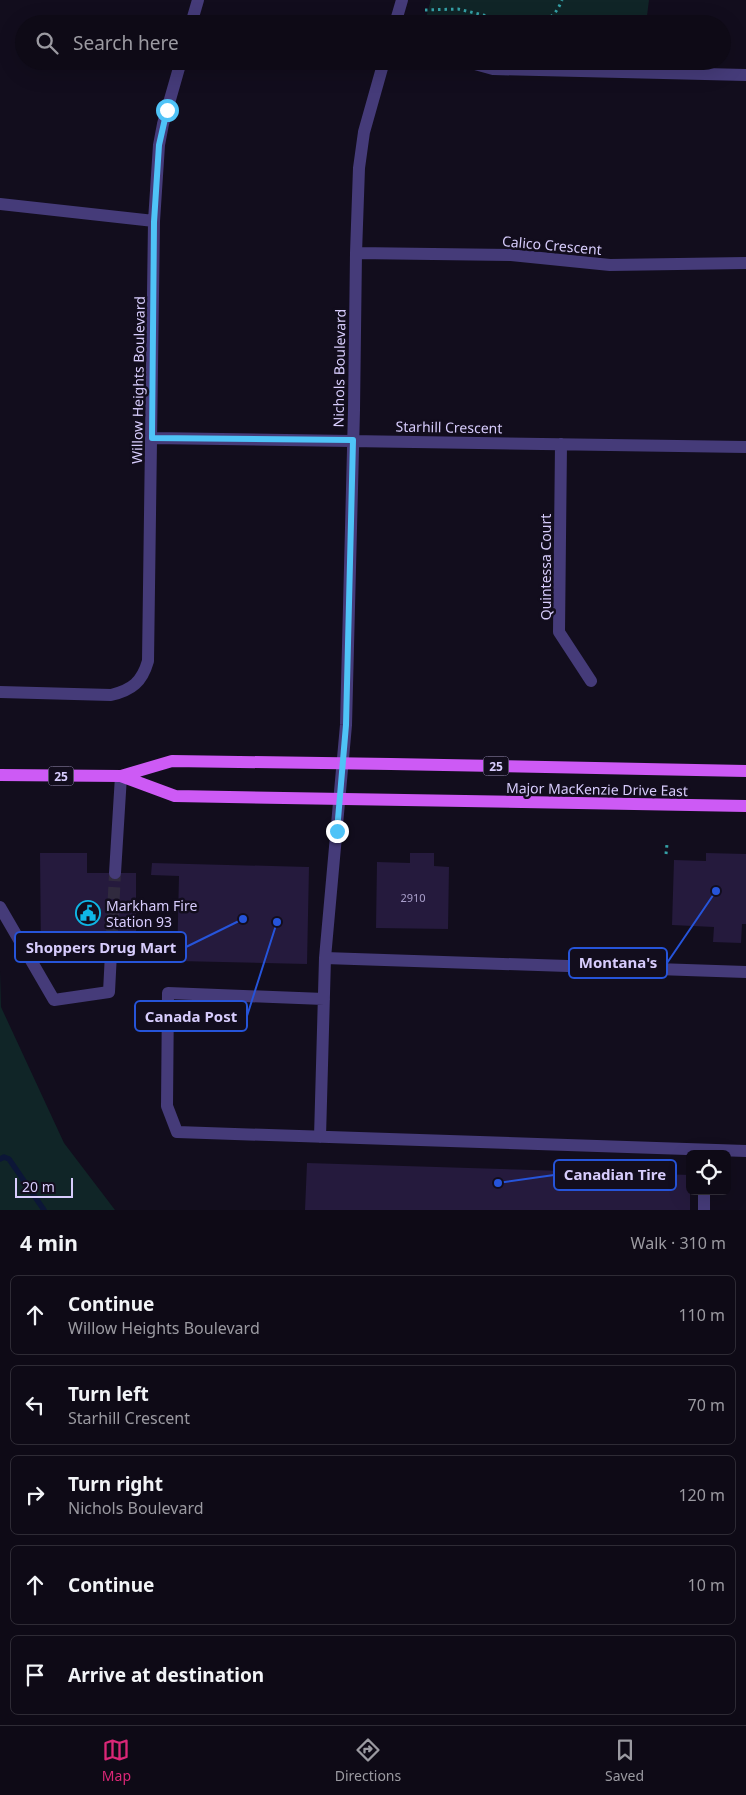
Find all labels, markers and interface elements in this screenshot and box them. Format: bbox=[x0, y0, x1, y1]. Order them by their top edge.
search box bbox=[15, 15, 731, 70]
icon: search bbox=[33, 29, 61, 57]
text: Search here bbox=[73, 30, 179, 56]
route start bbox=[156, 99, 179, 122]
street label: Calico Crescent bbox=[501, 231, 603, 259]
street label: Willow Heights Boulevard bbox=[127, 296, 149, 464]
street label: Nichols Boulevard bbox=[328, 309, 350, 427]
street label: Starhill Crescent bbox=[395, 417, 503, 437]
street label: Quintessa Court bbox=[536, 514, 555, 620]
road number: 25 bbox=[484, 756, 508, 776]
road number: 25 bbox=[48, 766, 74, 786]
street label: Major MacKenzie Drive East bbox=[506, 778, 688, 800]
route end bbox=[326, 820, 349, 843]
house number: 2910 bbox=[400, 890, 426, 905]
place label: Markham Fire Station 93 bbox=[106, 896, 197, 931]
public building icon: Markham Fire Station 93 bbox=[75, 900, 101, 926]
callout: Shoppers Drug Mart bbox=[15, 932, 186, 962]
text: Shoppers Drug Mart bbox=[26, 937, 177, 957]
callout: Montana's bbox=[569, 948, 667, 978]
text: Montana's bbox=[579, 952, 657, 972]
callout: Canada Post bbox=[135, 1001, 247, 1031]
text: Canada Post bbox=[145, 1006, 238, 1026]
map controls bbox=[686, 1150, 731, 1195]
button: locate bbox=[686, 1150, 731, 1195]
callout: Canadian Tire bbox=[554, 1160, 676, 1190]
text: Canadian Tire bbox=[564, 1164, 666, 1184]
scale bar bbox=[15, 1175, 72, 1198]
text: 20 m bbox=[22, 1177, 55, 1196]
text: 4 min bbox=[20, 1229, 78, 1257]
text: Walk · 310 m bbox=[631, 1232, 726, 1254]
text: Continue bbox=[68, 1291, 154, 1317]
icon: ahead bbox=[21, 1301, 49, 1329]
text: 110 m bbox=[678, 1304, 725, 1326]
text: Willow Heights Boulevard bbox=[68, 1317, 260, 1339]
text: Turn left bbox=[68, 1381, 149, 1407]
icon: left bbox=[21, 1391, 49, 1419]
text: 70 m bbox=[688, 1394, 725, 1416]
text: Starhill Crescent bbox=[68, 1407, 190, 1429]
text: Turn right bbox=[68, 1471, 163, 1497]
icon: right bbox=[21, 1481, 49, 1509]
text: 120 m bbox=[678, 1484, 725, 1506]
text: Nichols Boulevard bbox=[68, 1497, 204, 1519]
icon: ahead bbox=[21, 1571, 49, 1599]
text: Continue bbox=[68, 1572, 154, 1598]
text: 10 m bbox=[688, 1574, 725, 1596]
icon: arrive bbox=[21, 1661, 49, 1689]
text: Arrive at destination bbox=[68, 1662, 264, 1688]
tab: Map bbox=[102, 1736, 131, 1785]
tab: Directions bbox=[335, 1736, 401, 1785]
tab: Saved bbox=[605, 1736, 644, 1785]

